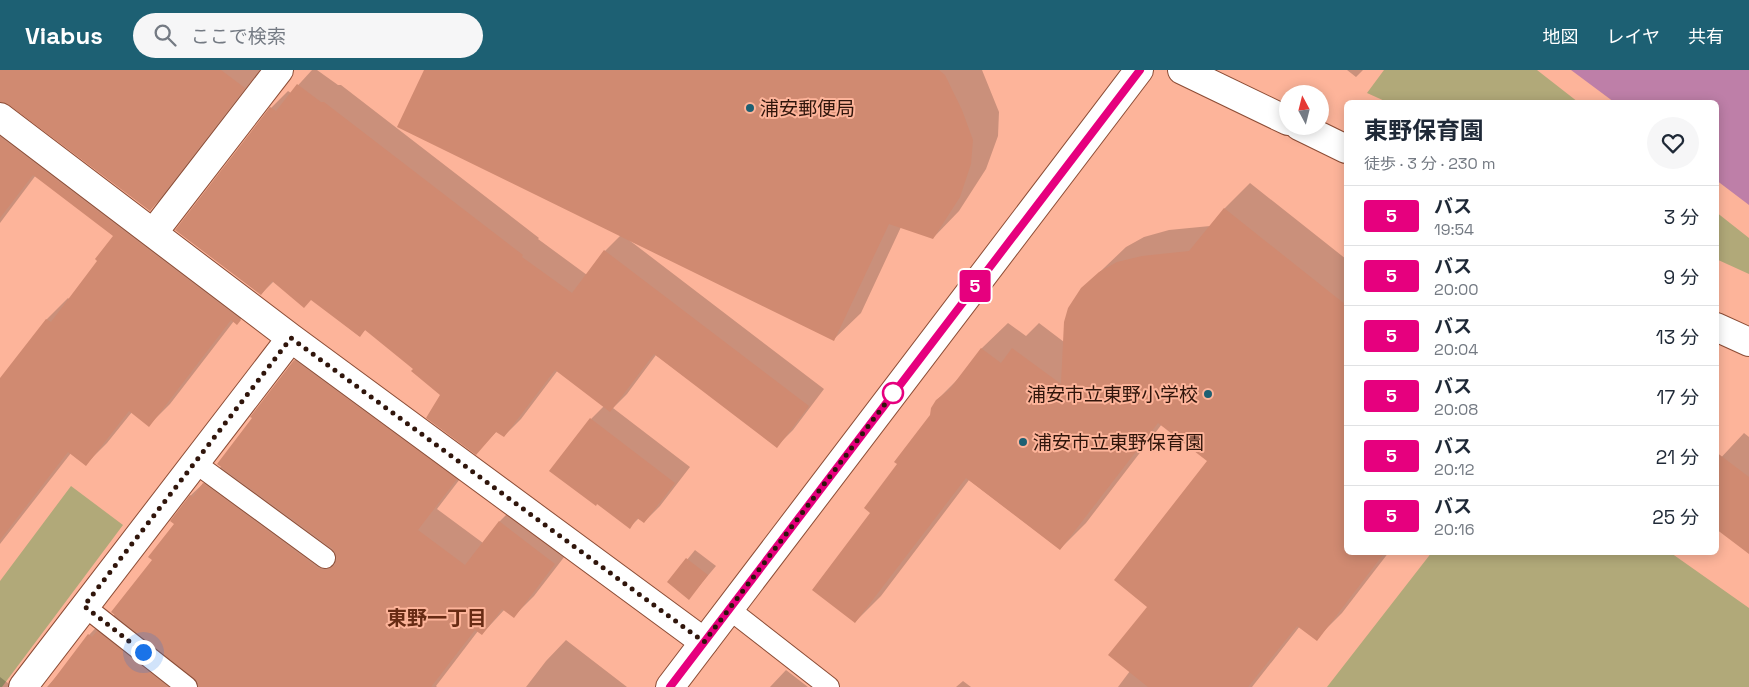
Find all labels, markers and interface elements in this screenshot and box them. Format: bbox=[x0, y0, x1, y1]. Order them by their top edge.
search box bbox=[133, 13, 483, 58]
text: Viabus bbox=[25, 20, 103, 51]
icon: search bbox=[151, 21, 179, 49]
text: ここで検索 bbox=[191, 24, 286, 49]
text: 地図 bbox=[1543, 25, 1579, 48]
text: レイヤ bbox=[1607, 25, 1660, 48]
text: 共有 bbox=[1688, 25, 1724, 48]
north arrow bbox=[1279, 85, 1329, 135]
map controls bbox=[1279, 85, 1329, 135]
place label: 浦安郵便局 bbox=[760, 96, 855, 121]
marker: 浦安郵便局 bbox=[744, 102, 756, 114]
text: 東野保育園 bbox=[1364, 115, 1484, 146]
button: heart bbox=[1647, 117, 1699, 169]
text: 徒歩 · 3 分 · 230 m bbox=[1364, 153, 1496, 174]
text: バス bbox=[1434, 194, 1472, 219]
text: 5 bbox=[1386, 204, 1397, 227]
text: 3 分 bbox=[1664, 205, 1699, 230]
text: 19:54 bbox=[1434, 219, 1474, 240]
text: バス bbox=[1434, 254, 1472, 279]
text: 5 bbox=[1386, 264, 1397, 287]
text: 9 分 bbox=[1663, 265, 1699, 290]
line badge: 5 bbox=[959, 270, 991, 302]
text: 5 bbox=[970, 274, 980, 297]
text: 20:00 bbox=[1434, 279, 1478, 300]
text: バス bbox=[1434, 314, 1472, 339]
text: 5 bbox=[1386, 324, 1397, 347]
text: 13 分 bbox=[1656, 325, 1699, 350]
text: 20:04 bbox=[1434, 339, 1478, 360]
text: バス bbox=[1434, 374, 1472, 399]
unlabelled marker bbox=[882, 382, 904, 404]
place label: 浦安市立東野小学校 bbox=[1027, 382, 1198, 407]
text: 5 bbox=[1386, 384, 1397, 407]
text: 17 分 bbox=[1656, 385, 1699, 410]
marker: 浦安市立東野小学校 bbox=[1202, 388, 1214, 400]
text: 20:08 bbox=[1434, 399, 1478, 420]
place label: 浦安市立東野保育園 bbox=[1033, 430, 1204, 455]
text: バス bbox=[1434, 434, 1472, 459]
marker: 浦安市立東野保育園 bbox=[1017, 436, 1029, 448]
text: 5 bbox=[1386, 444, 1397, 467]
text: 21 分 bbox=[1656, 445, 1699, 470]
text: 20:12 bbox=[1434, 459, 1474, 480]
text: バス bbox=[1434, 494, 1472, 519]
text: 5 bbox=[1386, 504, 1397, 527]
text: 25 分 bbox=[1652, 505, 1699, 530]
text: 20:16 bbox=[1434, 519, 1474, 540]
district label: 東野一丁目 bbox=[387, 605, 487, 631]
your location bbox=[131, 640, 156, 665]

